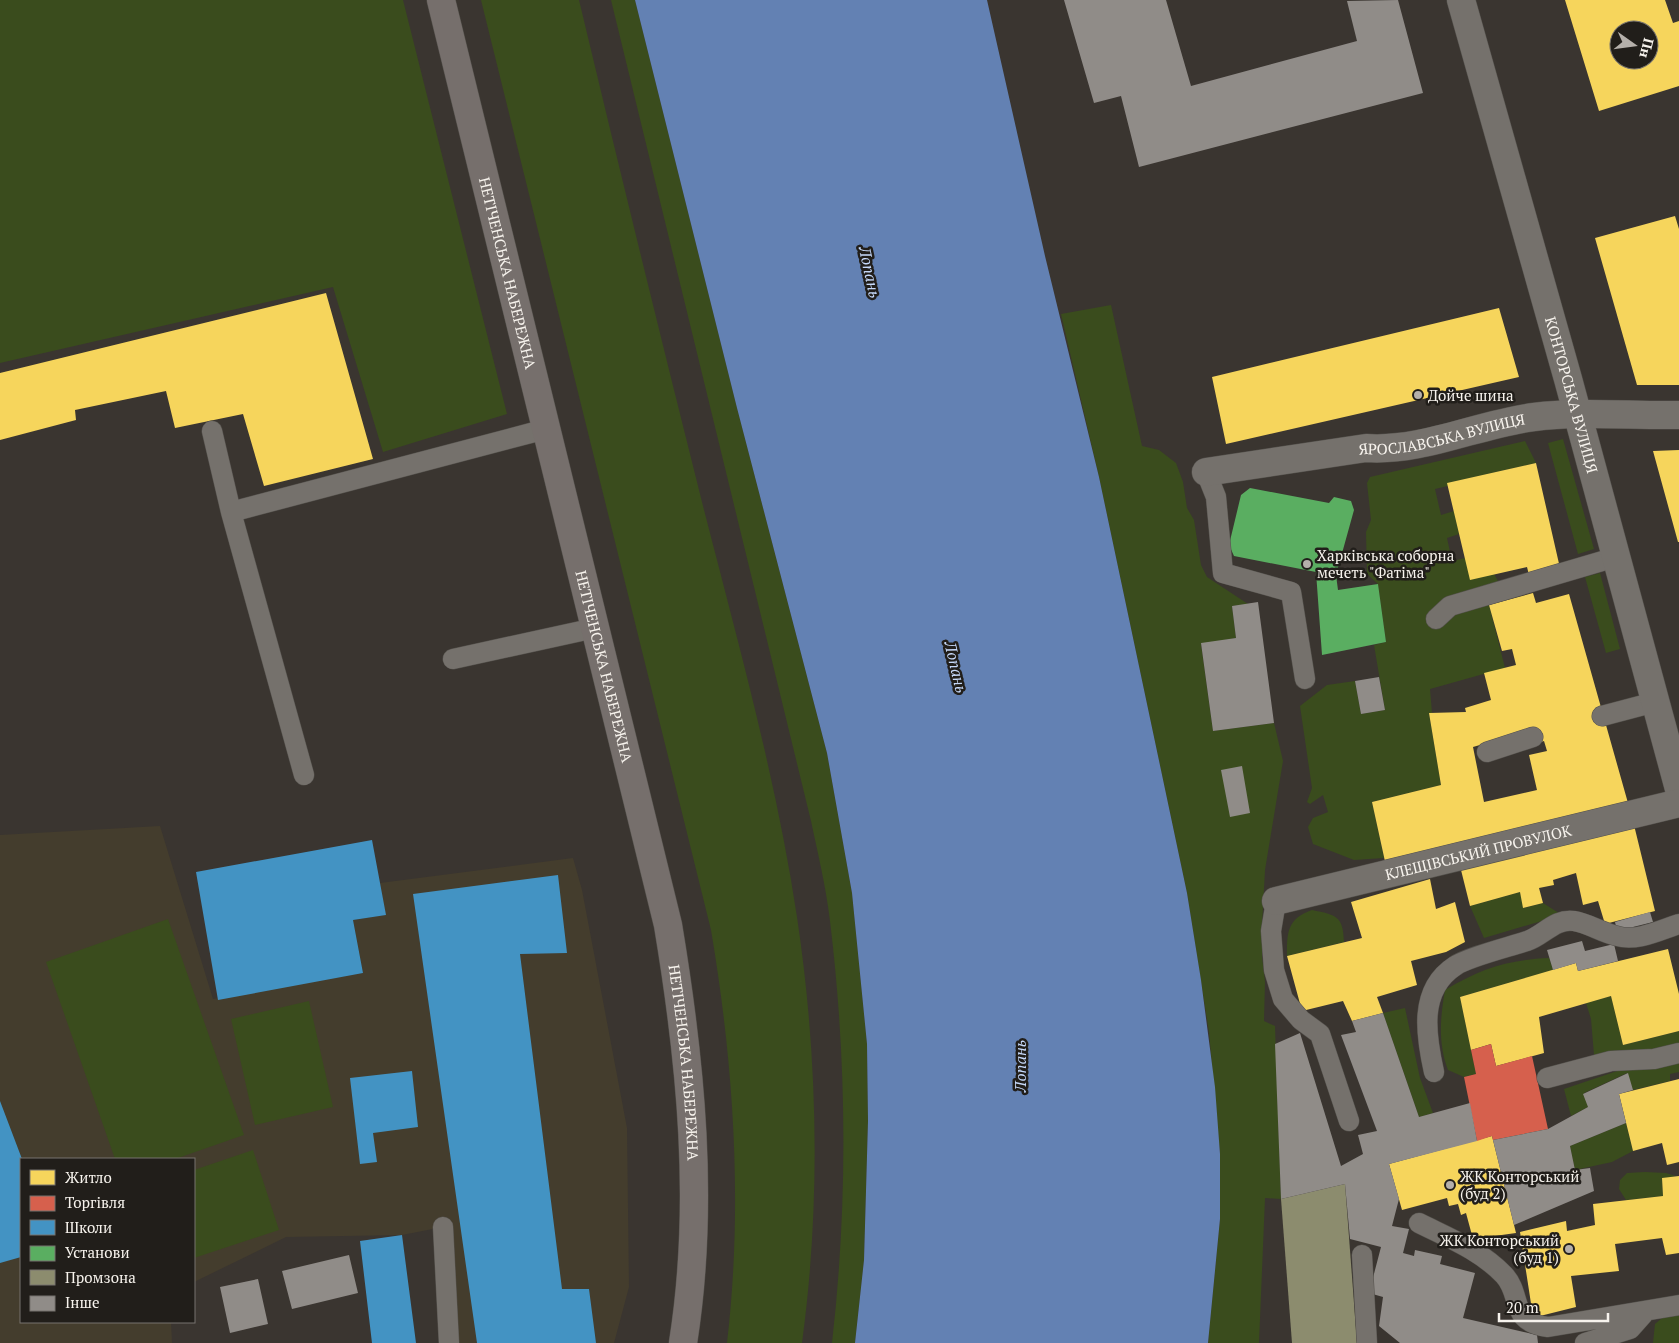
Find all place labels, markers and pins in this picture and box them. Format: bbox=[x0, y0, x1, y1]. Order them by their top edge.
place label: Дойче шина bbox=[1428, 385, 1514, 405]
marker: Дойче шина bbox=[1412, 389, 1424, 401]
place label: Харківська соборна мечеть "Фатіма" bbox=[1317, 545, 1455, 582]
marker: Харківська соборна мечеть "Фатіма" bbox=[1301, 558, 1313, 570]
place label: ЖК Конторський (буд 2) bbox=[1460, 1166, 1579, 1203]
marker: ЖК Конторський (буд 2) bbox=[1444, 1179, 1456, 1191]
place label: ЖК Конторський (буд 1) bbox=[1440, 1230, 1559, 1267]
marker: ЖК Конторський (буд 1) bbox=[1563, 1243, 1575, 1255]

